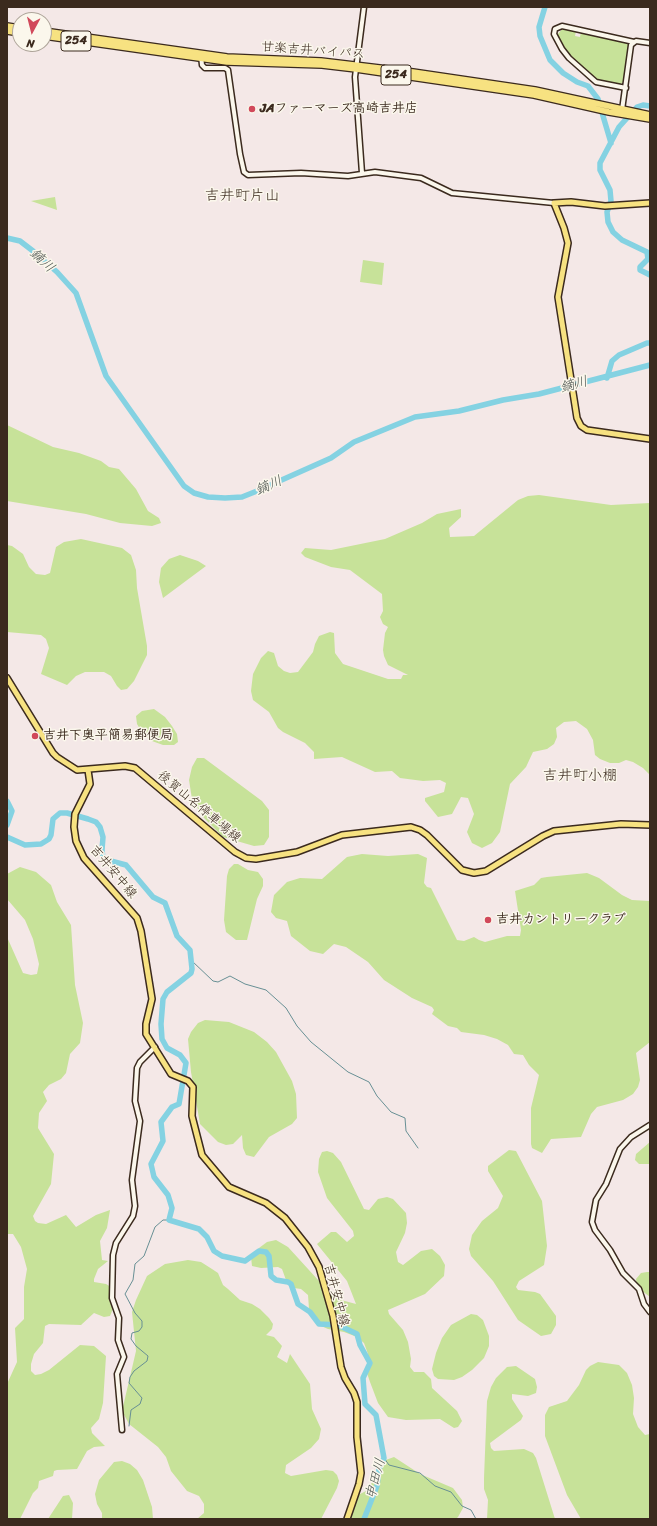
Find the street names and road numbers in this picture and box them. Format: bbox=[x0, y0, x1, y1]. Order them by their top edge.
road number: 254 bbox=[61, 31, 91, 51]
street label: 甘楽吉井バイパス bbox=[261, 40, 365, 62]
road number: 254 bbox=[381, 65, 411, 85]
street label: 後賀山名停車場線 bbox=[154, 768, 244, 846]
street label: 吉井安中線 bbox=[86, 842, 140, 902]
street label: 吉井安中線 bbox=[320, 1262, 352, 1328]

